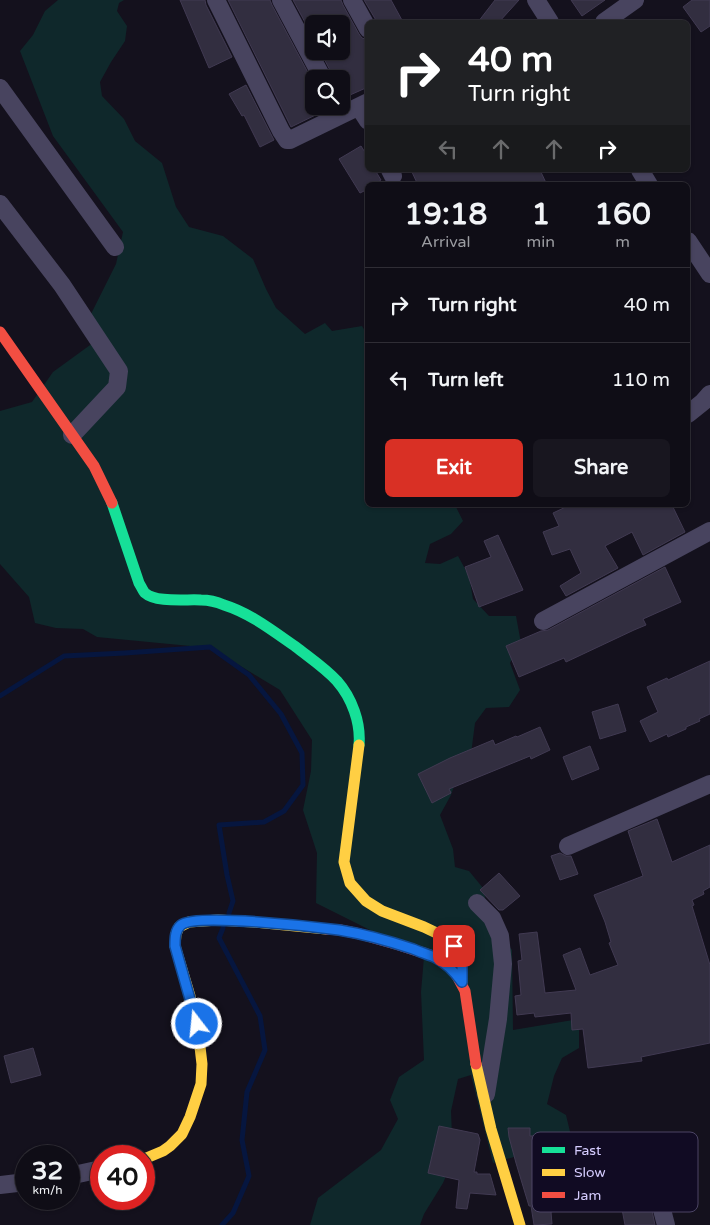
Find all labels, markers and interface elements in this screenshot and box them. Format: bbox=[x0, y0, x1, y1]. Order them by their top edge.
map controls bbox=[305, 15, 350, 115]
button: sound bbox=[305, 15, 350, 60]
text: 40 m bbox=[468, 39, 553, 81]
icon: right bbox=[385, 40, 450, 105]
button: search bbox=[305, 70, 350, 115]
text: Turn right bbox=[468, 81, 570, 107]
icon: left bbox=[434, 135, 462, 163]
icon: ahead bbox=[487, 135, 515, 163]
icon: ahead bbox=[540, 135, 568, 163]
icon: right bbox=[593, 135, 621, 163]
text: 19:18 bbox=[404, 196, 487, 233]
text: 1 bbox=[531, 196, 550, 233]
text: 160 bbox=[594, 196, 651, 233]
text: Arrival bbox=[421, 232, 471, 252]
text: min bbox=[527, 232, 555, 252]
text: m bbox=[615, 232, 630, 252]
icon: right bbox=[385, 291, 413, 319]
text: Turn right bbox=[428, 294, 516, 316]
text: 40 m bbox=[624, 294, 670, 316]
icon: left bbox=[385, 366, 413, 394]
text: Turn left bbox=[428, 369, 504, 391]
text: 110 m bbox=[612, 369, 670, 391]
button: Exit bbox=[385, 439, 523, 497]
button: Share bbox=[533, 439, 670, 497]
pin bbox=[433, 925, 475, 967]
icon: arrive bbox=[440, 932, 468, 960]
position arrow bbox=[170, 997, 222, 1049]
legend bbox=[532, 1132, 698, 1212]
text: Fast bbox=[574, 1142, 602, 1159]
speed limit sign: 40 bbox=[90, 1145, 155, 1210]
text: 32 bbox=[32, 1156, 63, 1186]
text: Slow bbox=[574, 1164, 606, 1181]
text: km/h bbox=[32, 1183, 63, 1197]
text: Jam bbox=[574, 1187, 601, 1204]

